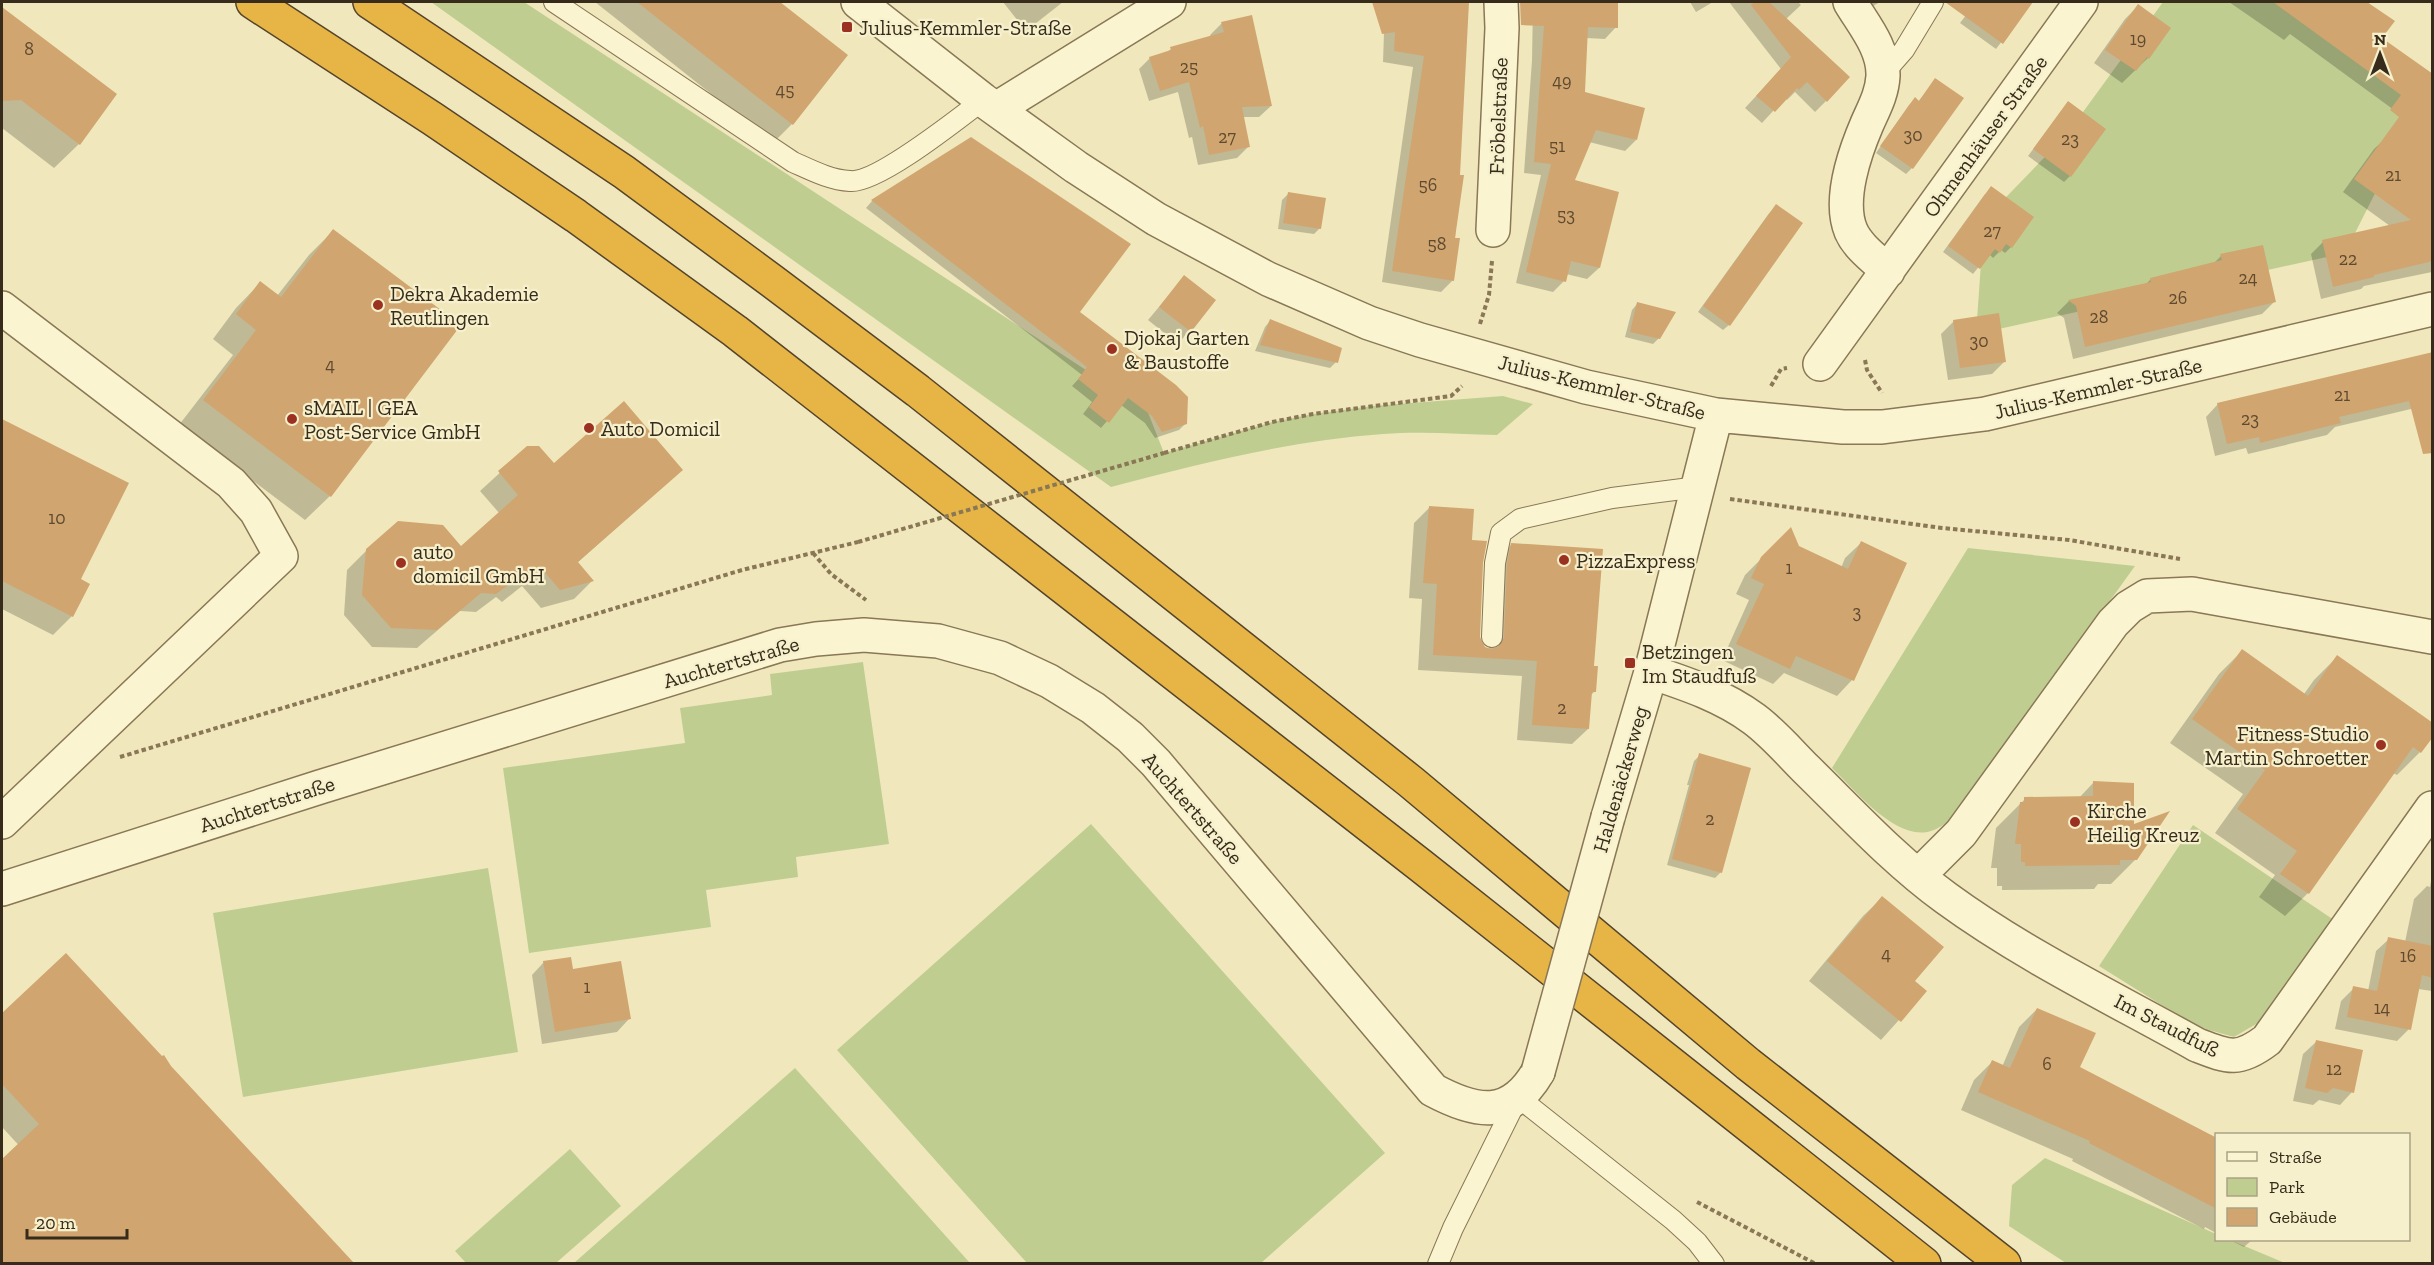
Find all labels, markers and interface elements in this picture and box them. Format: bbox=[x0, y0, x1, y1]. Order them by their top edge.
place label: Julius-Kemmler-Straße bbox=[859, 15, 1072, 40]
marker: Julius-Kemmler-Straße bbox=[840, 20, 854, 34]
north arrow bbox=[2350, 24, 2410, 84]
house number: 19 bbox=[2130, 28, 2146, 50]
text: N bbox=[2374, 30, 2386, 49]
house number: 8 bbox=[24, 38, 34, 60]
street label: Ohmenhäuser Straße bbox=[1918, 50, 2052, 222]
house number: 25 bbox=[1180, 56, 1198, 78]
street label: Fröbelstraße bbox=[1483, 57, 1513, 175]
house number: 49 bbox=[1552, 70, 1572, 92]
house number: 45 bbox=[776, 79, 794, 101]
house number: 30 bbox=[1903, 124, 1923, 146]
house number: 27 bbox=[1218, 126, 1236, 148]
house number: 23 bbox=[2061, 128, 2079, 150]
house number: 51 bbox=[1549, 135, 1565, 157]
house number: 21 bbox=[2385, 164, 2401, 186]
house number: 56 bbox=[1419, 174, 1437, 196]
house number: 53 bbox=[1557, 204, 1575, 226]
house number: 27 bbox=[1983, 220, 2001, 242]
house number: 58 bbox=[1428, 233, 1446, 255]
house number: 22 bbox=[2339, 248, 2357, 270]
house number: 24 bbox=[2239, 267, 2258, 289]
place label: Dekra Akademie Reutlingen bbox=[390, 281, 539, 330]
house number: 26 bbox=[2169, 287, 2187, 309]
marker: Dekra Akademie Reutlingen bbox=[371, 298, 385, 312]
house number: 28 bbox=[2090, 306, 2108, 328]
place label: Djokaj Garten & Baustoffe bbox=[1124, 325, 1249, 374]
house number: 30 bbox=[1969, 330, 1989, 352]
marker: Djokaj Garten & Baustoffe bbox=[1105, 342, 1119, 356]
street label: Julius-Kemmler-Straße bbox=[1496, 349, 1708, 425]
street label: Julius-Kemmler-Straße bbox=[1992, 352, 2204, 424]
house number: 4 bbox=[325, 354, 335, 376]
house number: 21 bbox=[2334, 384, 2350, 406]
place label: sMAIL | GEA Post-Service GmbH bbox=[304, 395, 481, 444]
house number: 23 bbox=[2241, 408, 2259, 430]
marker: sMAIL | GEA Post-Service GmbH bbox=[285, 412, 299, 426]
place label: Auto Domicil bbox=[601, 416, 721, 441]
marker: Auto Domicil bbox=[582, 421, 596, 435]
house number: 10 bbox=[48, 507, 66, 529]
place label: auto domicil GmbH bbox=[413, 539, 544, 588]
place label: PizzaExpress bbox=[1576, 548, 1695, 573]
marker: PizzaExpress bbox=[1557, 553, 1571, 567]
marker: auto domicil GmbH bbox=[394, 556, 408, 570]
house number: 1 bbox=[1786, 557, 1793, 579]
house number: 3 bbox=[1853, 601, 1862, 623]
street label: Auchtertstraße bbox=[660, 631, 802, 693]
place label: Betzingen Im Staudfuß bbox=[1642, 639, 1757, 688]
marker: Betzingen Im Staudfuß bbox=[1623, 656, 1637, 670]
house number: 2 bbox=[1557, 697, 1567, 719]
street label: Haldenäckerweg bbox=[1587, 702, 1653, 855]
place label: Fitness-Studio Martin Schroetter bbox=[2205, 721, 2369, 770]
marker: Fitness-Studio Martin Schroetter bbox=[2374, 738, 2388, 752]
street label: Auchtertstraße bbox=[1138, 747, 1249, 869]
street label: Auchtertstraße bbox=[196, 770, 338, 838]
place label: Kirche Heilig Kreuz bbox=[2087, 798, 2200, 847]
house number: 2 bbox=[1705, 808, 1715, 830]
marker: Kirche Heilig Kreuz bbox=[2068, 815, 2082, 829]
house number: 4 bbox=[1881, 943, 1891, 965]
house number: 16 bbox=[2400, 945, 2416, 967]
house number: 1 bbox=[584, 976, 591, 998]
street label: Im Staudfuß bbox=[2110, 988, 2224, 1062]
house number: 14 bbox=[2374, 997, 2391, 1019]
house number: 6 bbox=[2042, 1053, 2052, 1075]
house number: 12 bbox=[2326, 1058, 2342, 1080]
legend bbox=[2215, 1133, 2410, 1241]
text: Straße bbox=[2269, 1146, 2322, 1168]
text: Park bbox=[2269, 1176, 2305, 1198]
scale bar bbox=[27, 1202, 128, 1240]
text: Gebäude bbox=[2269, 1206, 2337, 1228]
text: 20 m bbox=[36, 1212, 76, 1234]

